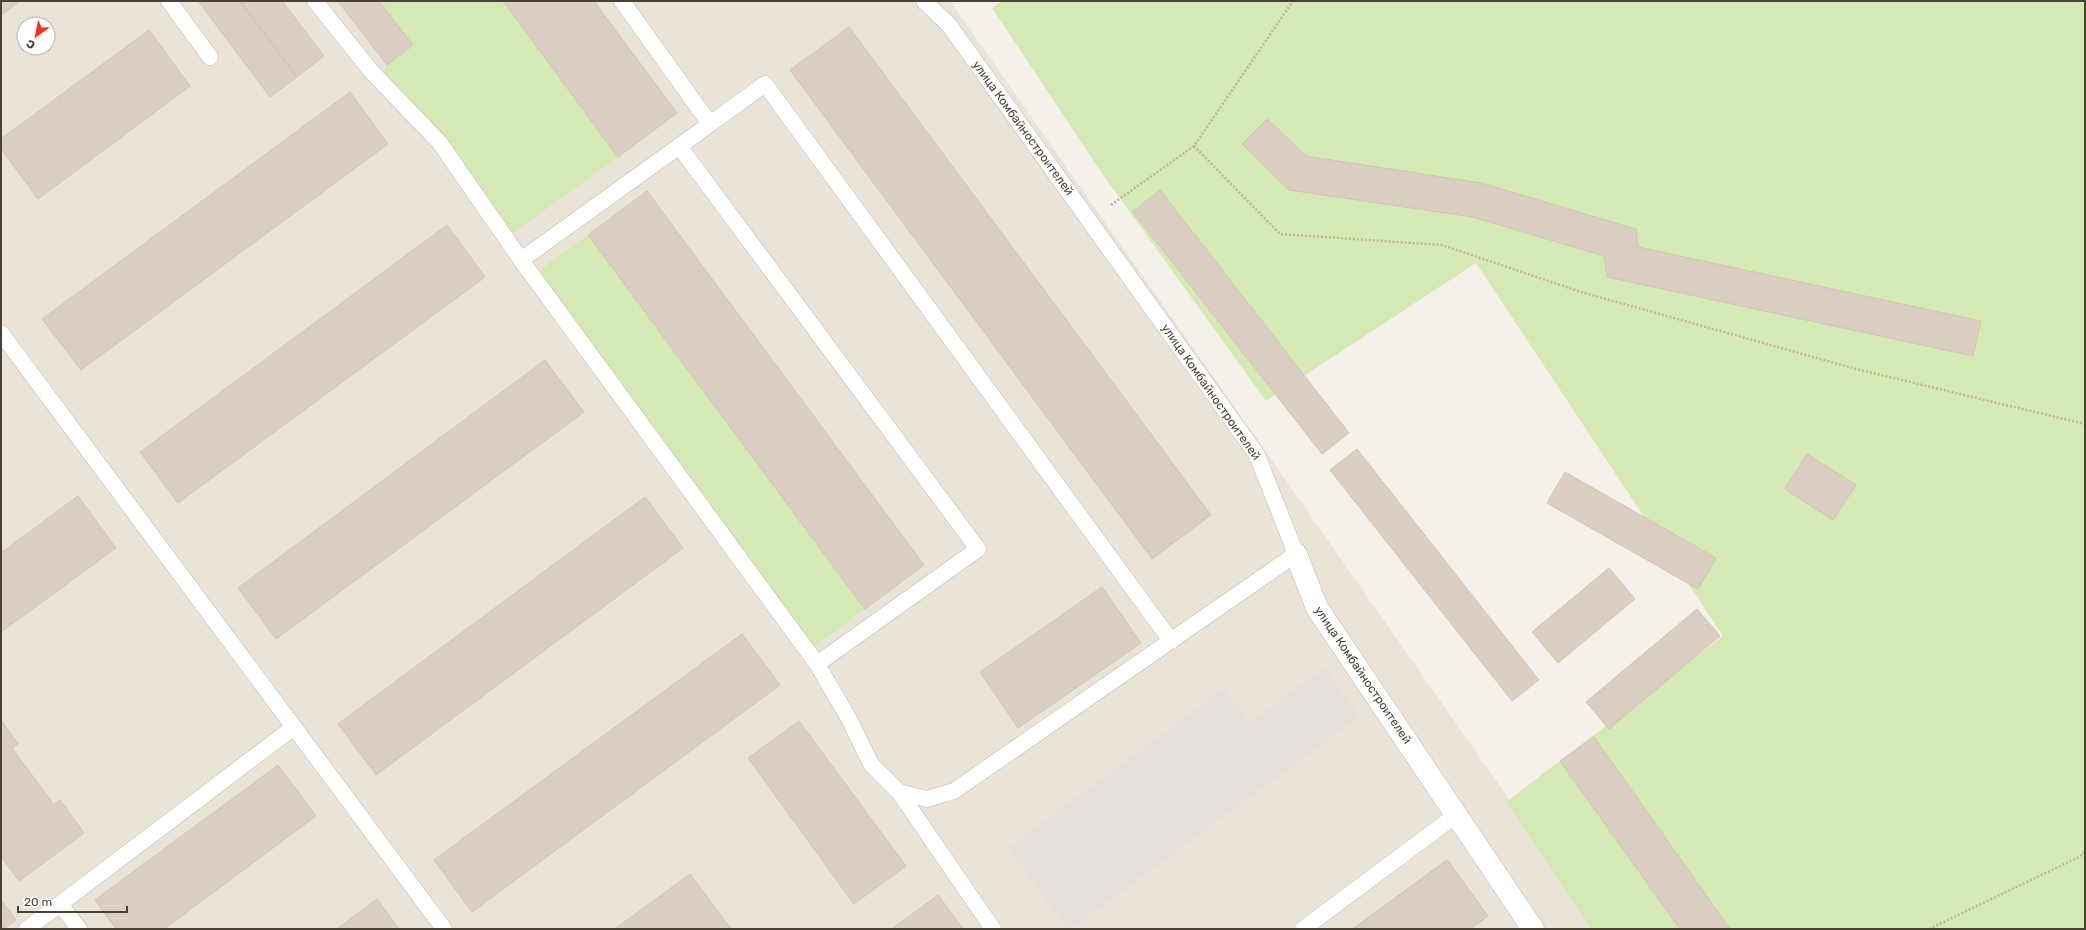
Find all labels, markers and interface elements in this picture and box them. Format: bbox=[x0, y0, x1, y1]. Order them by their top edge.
north arrow bbox=[16, 16, 56, 56]
text: С bbox=[24, 36, 38, 52]
street label: улица Комбайностроителей bbox=[969, 58, 1077, 198]
street label: улица Комбайностроителей bbox=[1159, 321, 1263, 463]
street label: улица Комбайностроителей bbox=[1312, 604, 1414, 746]
scale bar bbox=[18, 888, 127, 914]
text: 20 m bbox=[24, 895, 52, 909]

